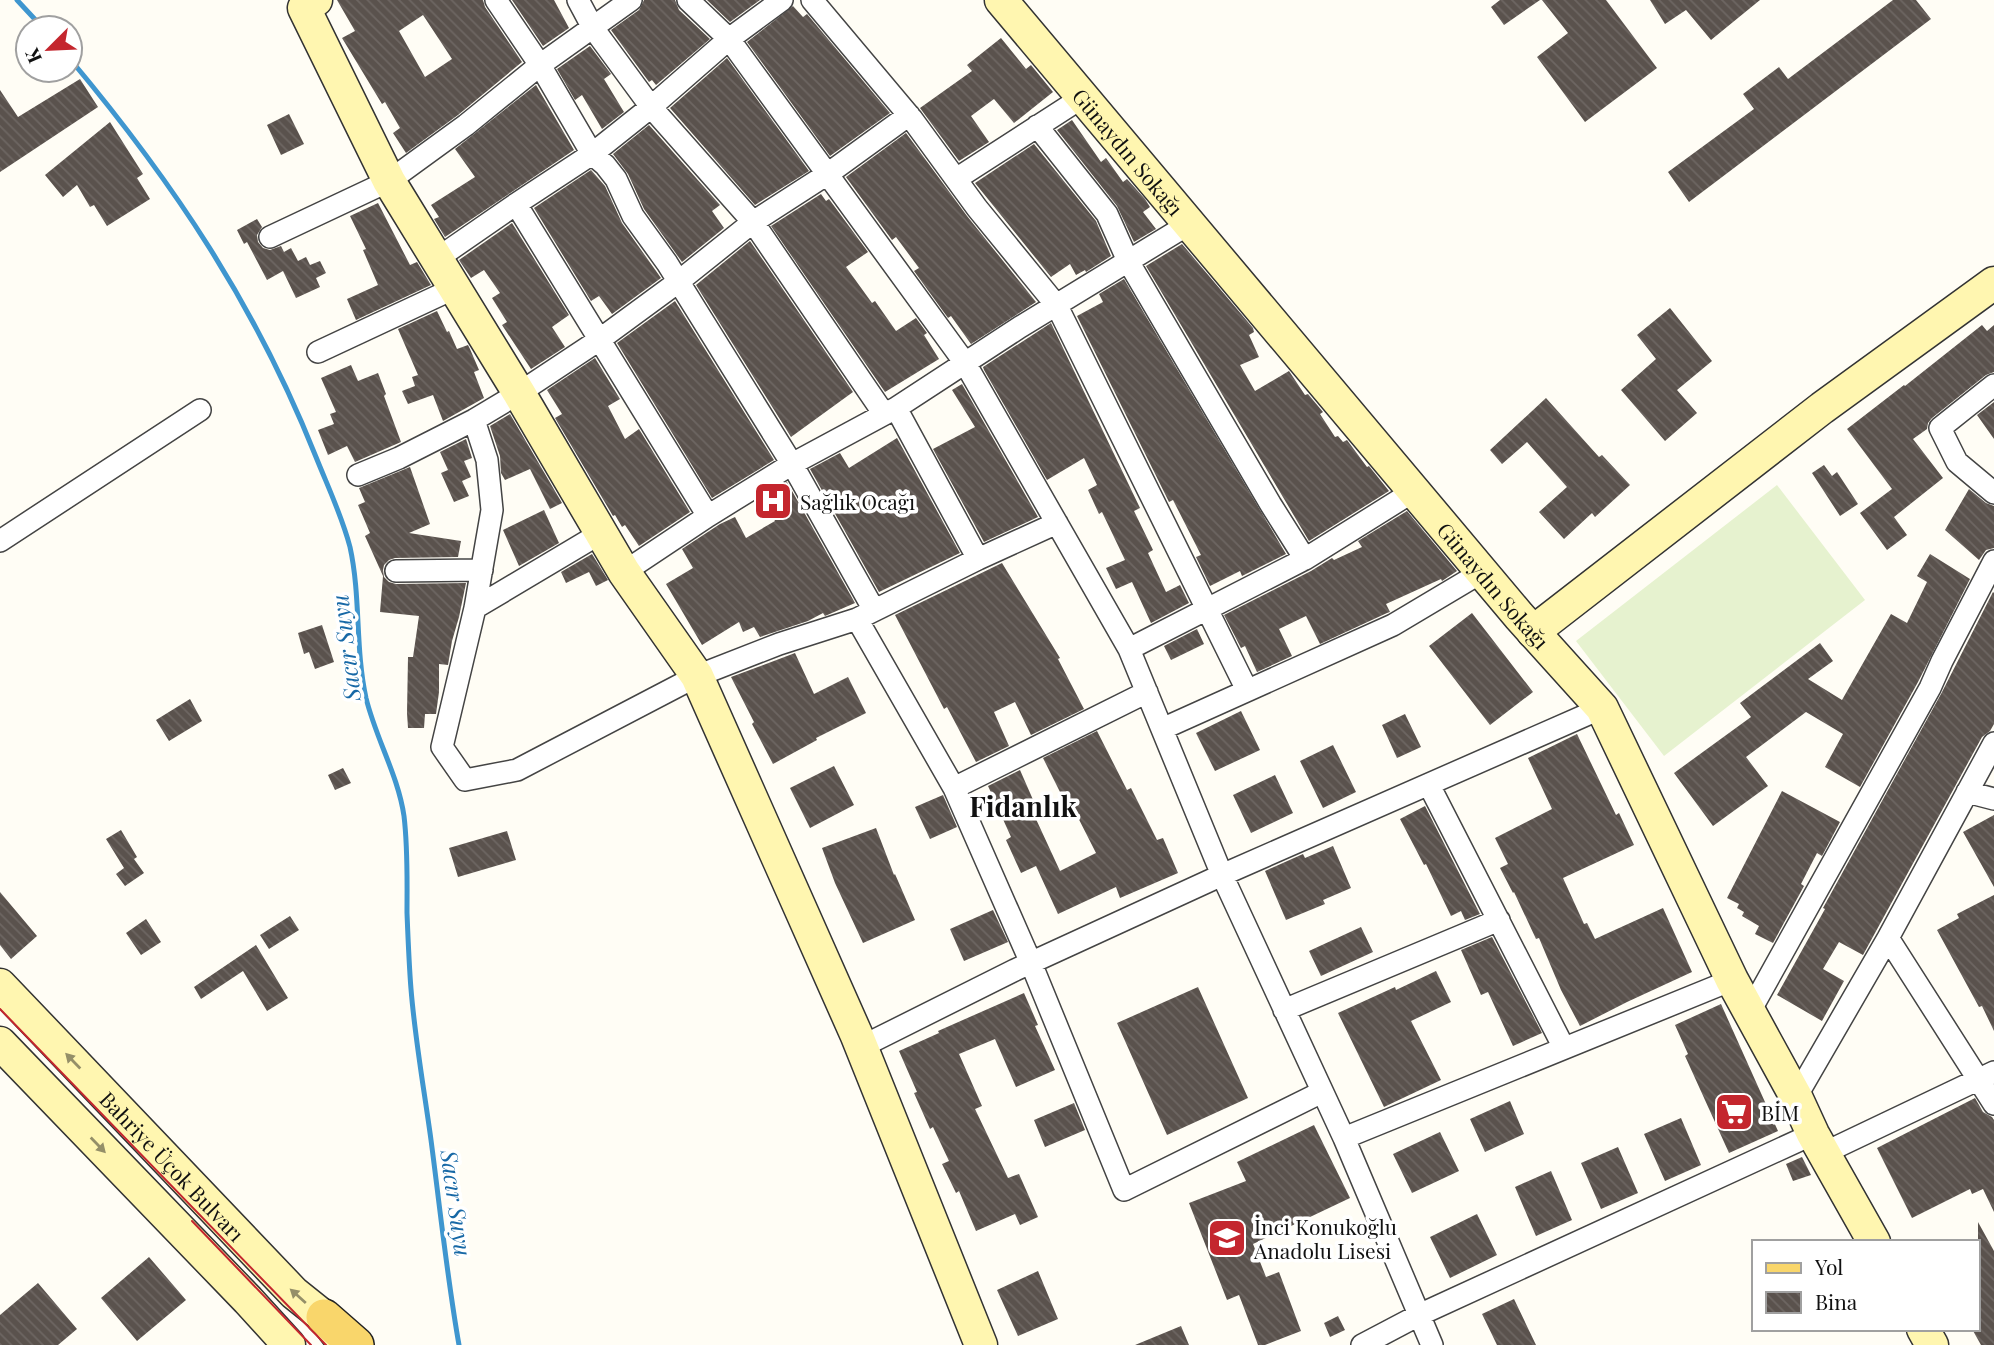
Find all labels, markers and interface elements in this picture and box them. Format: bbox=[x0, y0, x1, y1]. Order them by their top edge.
north arrow bbox=[14, 14, 84, 84]
text: K bbox=[18, 44, 47, 68]
street label: Günaydın Sokağı bbox=[1067, 82, 1190, 221]
hospital icon: Sağlık Ocağı bbox=[752, 480, 794, 522]
place label: Sağlık Ocağı bbox=[800, 487, 915, 515]
street label: Günaydın Sokağı bbox=[1432, 516, 1556, 654]
water label: Sacır Suyu bbox=[323, 593, 367, 704]
district label: Fidanlık bbox=[969, 787, 1077, 824]
one-way arrow bbox=[65, 1053, 81, 1070]
street label: Bahriye Üçok Bulvarı bbox=[94, 1085, 251, 1247]
supermarket icon: BİM bbox=[1713, 1091, 1755, 1133]
place label: BİM bbox=[1761, 1098, 1799, 1126]
one-way arrow bbox=[90, 1136, 106, 1153]
water label: Sacır Suyu bbox=[434, 1147, 480, 1258]
place label: İnci Konukoğlu Anadolu Lisesi bbox=[1253, 1212, 1397, 1264]
school or university icon: İnci Konukoğlu Anadolu Lisesi bbox=[1206, 1217, 1248, 1259]
legend bbox=[1752, 1240, 1980, 1331]
text: Yol bbox=[1814, 1252, 1843, 1280]
text: Bina bbox=[1815, 1287, 1858, 1315]
one-way arrow bbox=[290, 1288, 307, 1304]

